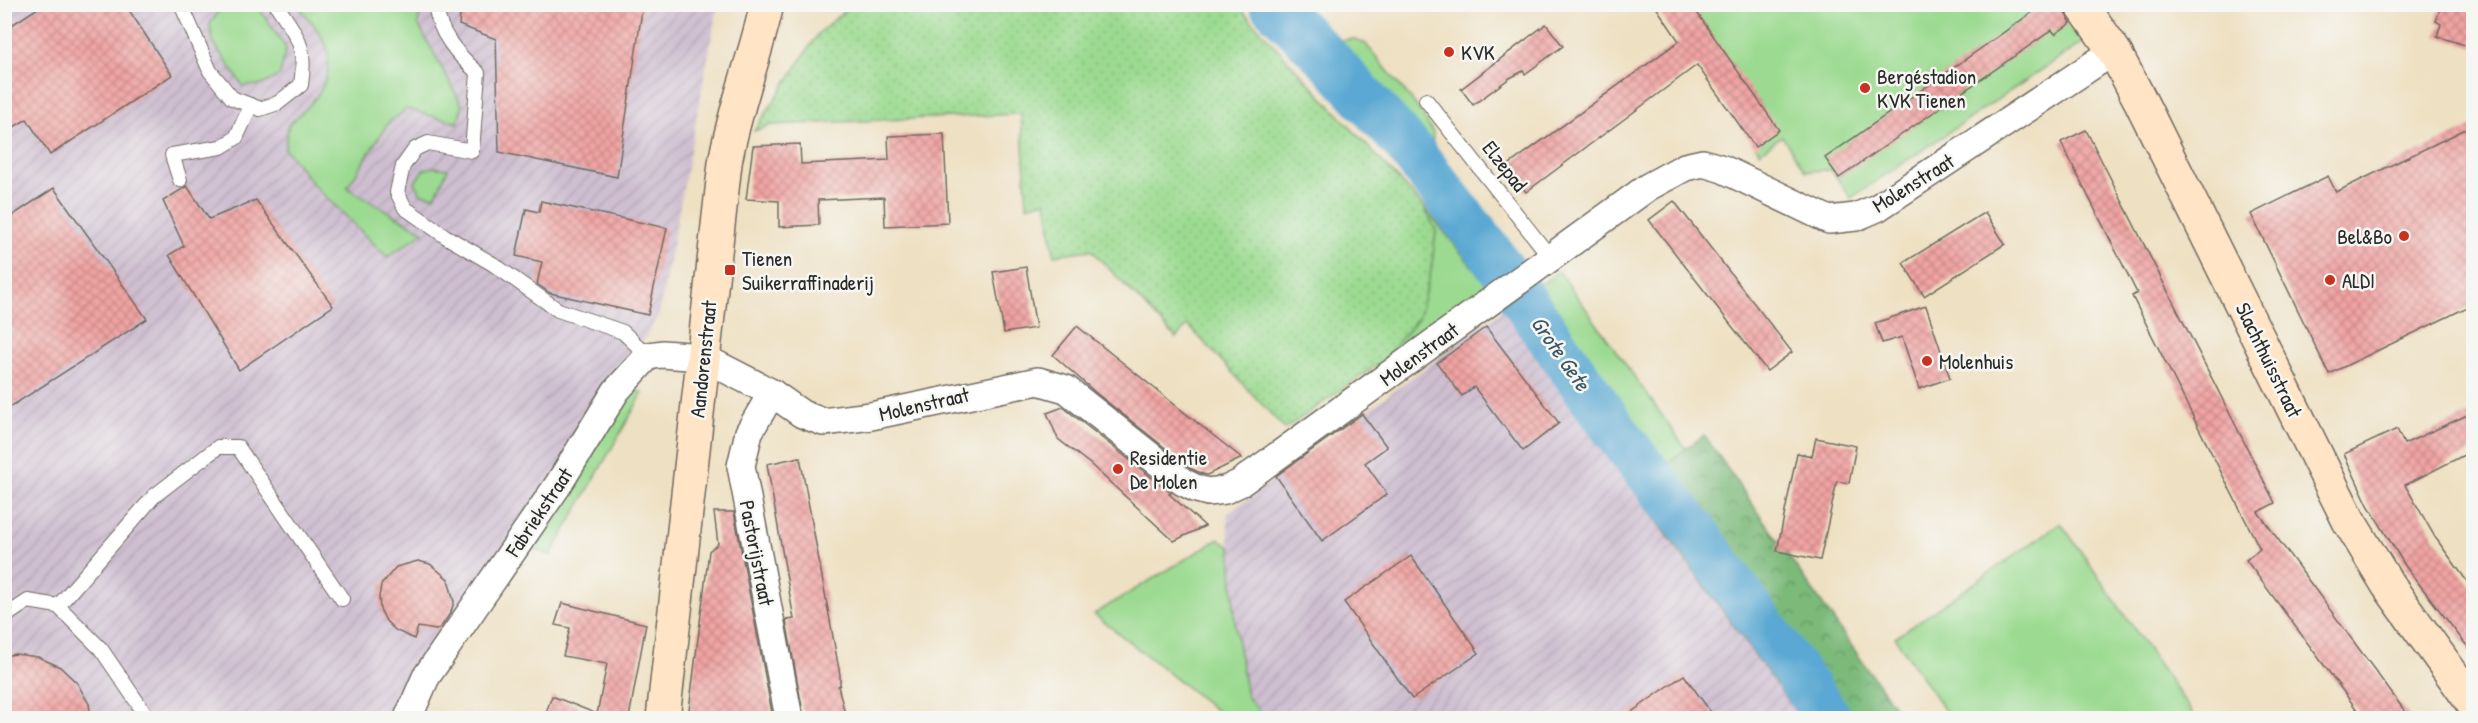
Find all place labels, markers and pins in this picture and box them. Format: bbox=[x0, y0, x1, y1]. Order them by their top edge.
place label: KVK bbox=[1461, 38, 1495, 67]
marker: KVK bbox=[1442, 45, 1456, 59]
place label: Bergéstadion KVK Tienen bbox=[1877, 62, 1976, 115]
marker: Bergéstadion KVK Tienen bbox=[1858, 81, 1872, 95]
place label: Bel&Bo bbox=[2337, 222, 2392, 251]
marker: Bel&Bo bbox=[2397, 229, 2411, 243]
place label: Tienen Suikerraffinaderij bbox=[742, 244, 874, 297]
marker: Tienen Suikerraffinaderij bbox=[723, 263, 737, 277]
place label: ALDI bbox=[2342, 266, 2375, 295]
marker: ALDI bbox=[2323, 273, 2337, 287]
place label: Molenhuis bbox=[1939, 347, 2013, 376]
marker: Molenhuis bbox=[1920, 354, 1934, 368]
place label: Residentie De Molen bbox=[1130, 443, 1207, 496]
marker: Residentie De Molen bbox=[1111, 462, 1125, 476]

